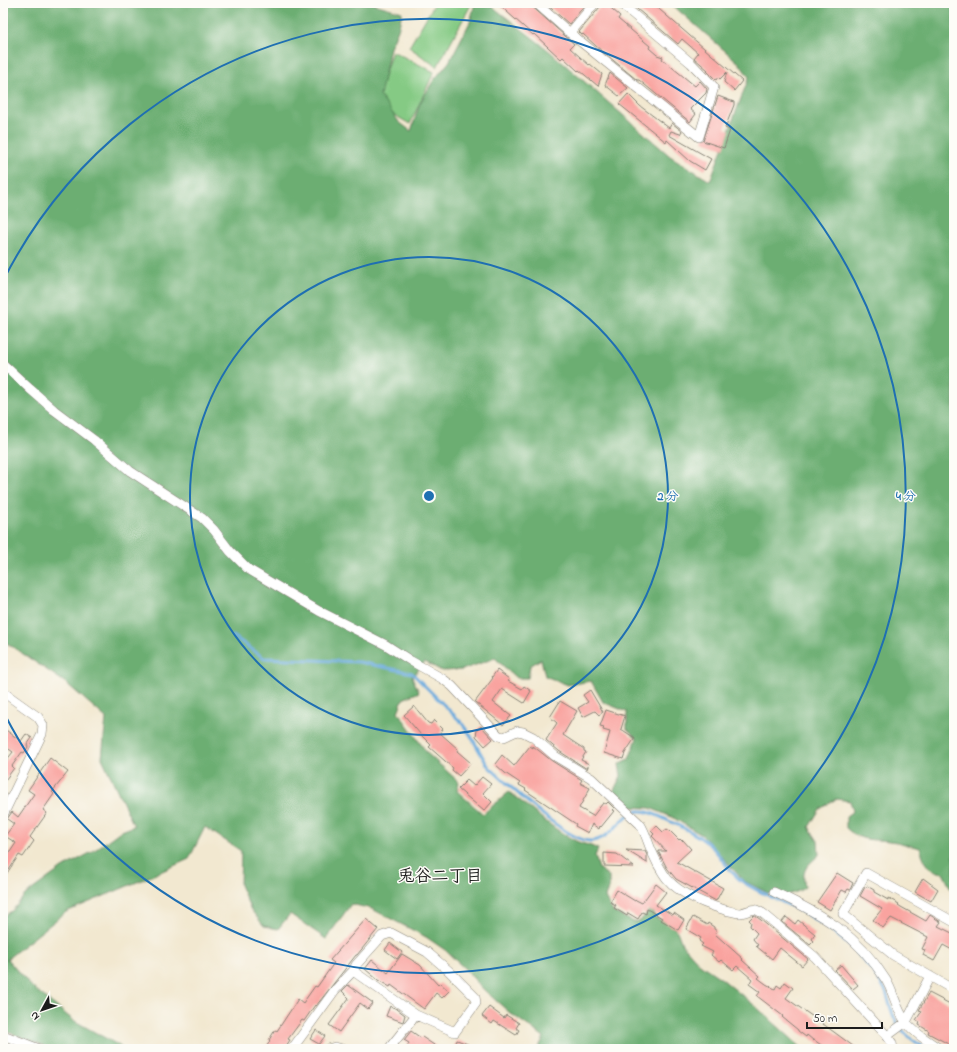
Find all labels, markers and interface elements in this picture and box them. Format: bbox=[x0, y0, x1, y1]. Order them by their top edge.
text: 2 分 bbox=[657, 488, 678, 506]
text: 4 分 bbox=[895, 488, 916, 506]
centre of rings bbox=[422, 489, 436, 503]
district label: 兎谷二丁目 bbox=[398, 864, 483, 889]
north arrow bbox=[22, 990, 62, 1030]
scale bar bbox=[807, 1004, 882, 1030]
text: N bbox=[27, 1008, 44, 1024]
text: 50 m bbox=[813, 1010, 837, 1028]

